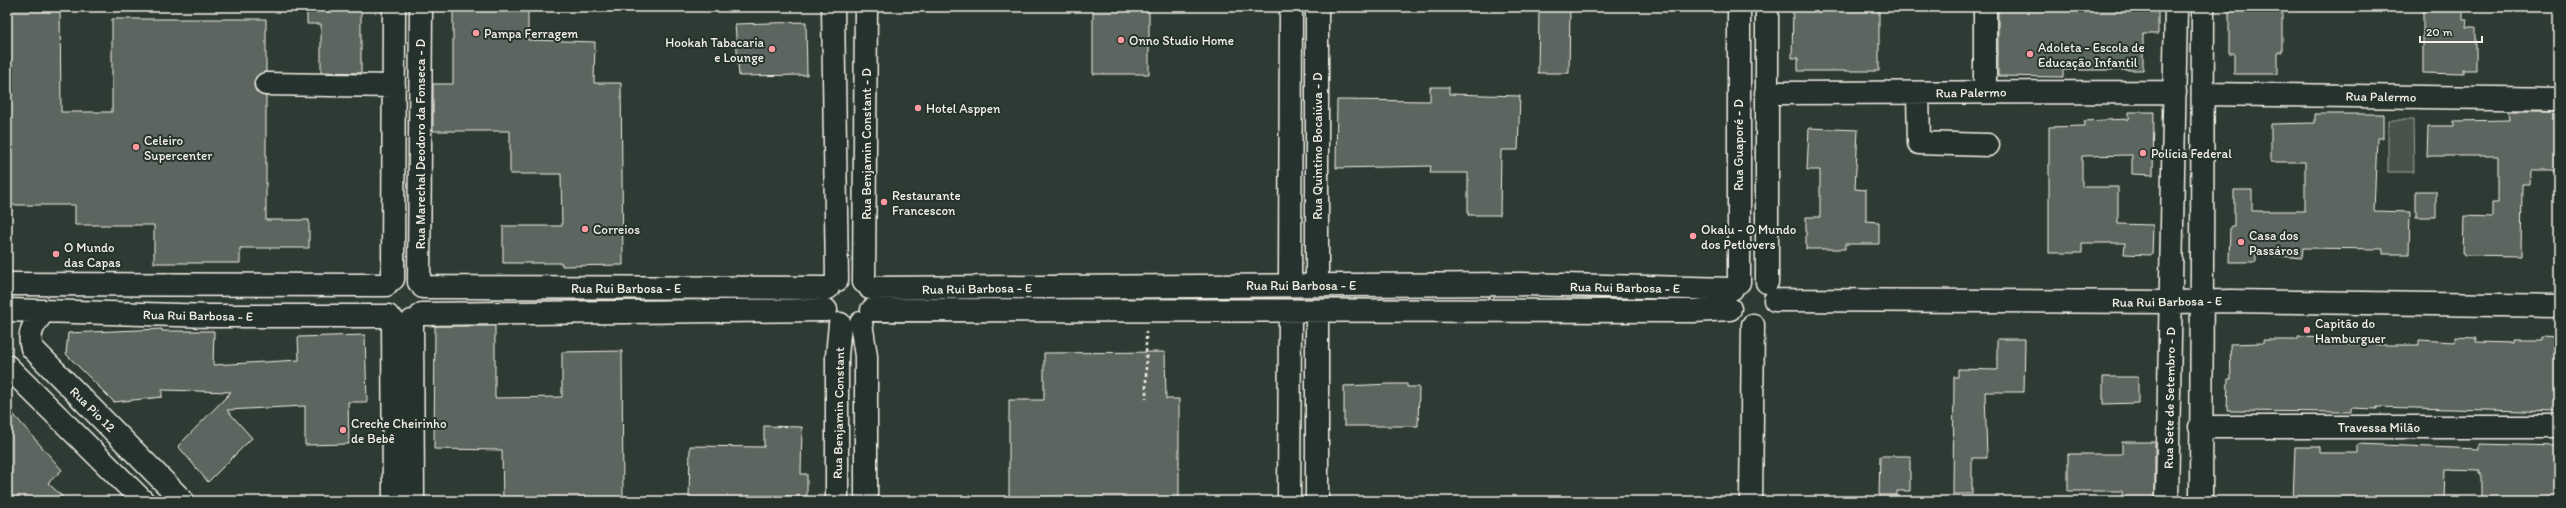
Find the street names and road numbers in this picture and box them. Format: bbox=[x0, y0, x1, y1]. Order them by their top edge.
street label: Rua Marechal Deodoro da Fonseca - D bbox=[413, 38, 428, 249]
street label: Rua Benjamin Constant - D bbox=[859, 68, 874, 220]
street label: Rua Quintino Bocaiúva - D bbox=[1310, 72, 1325, 220]
street label: Rua Palermo bbox=[1935, 84, 2007, 101]
street label: Rua Palermo bbox=[2345, 88, 2417, 105]
street label: Rua Guaporé - D bbox=[1731, 99, 1746, 191]
street label: Rua Rui Barbosa - E bbox=[1246, 278, 1356, 293]
street label: Rua Rui Barbosa - E bbox=[1570, 279, 1680, 296]
street label: Rua Rui Barbosa - E bbox=[922, 280, 1032, 297]
street label: Rua Rui Barbosa - E bbox=[571, 281, 681, 296]
street label: Rua Rui Barbosa - E bbox=[2112, 293, 2222, 310]
street label: Rua Rui Barbosa - E bbox=[143, 307, 253, 324]
street label: Rua Sete de Setembro - D bbox=[2161, 327, 2178, 469]
street label: Rua Benjamin Constant bbox=[830, 347, 847, 479]
street label: Rua Pio 12 bbox=[67, 384, 118, 435]
street label: Travessa Milão bbox=[2338, 420, 2421, 435]

